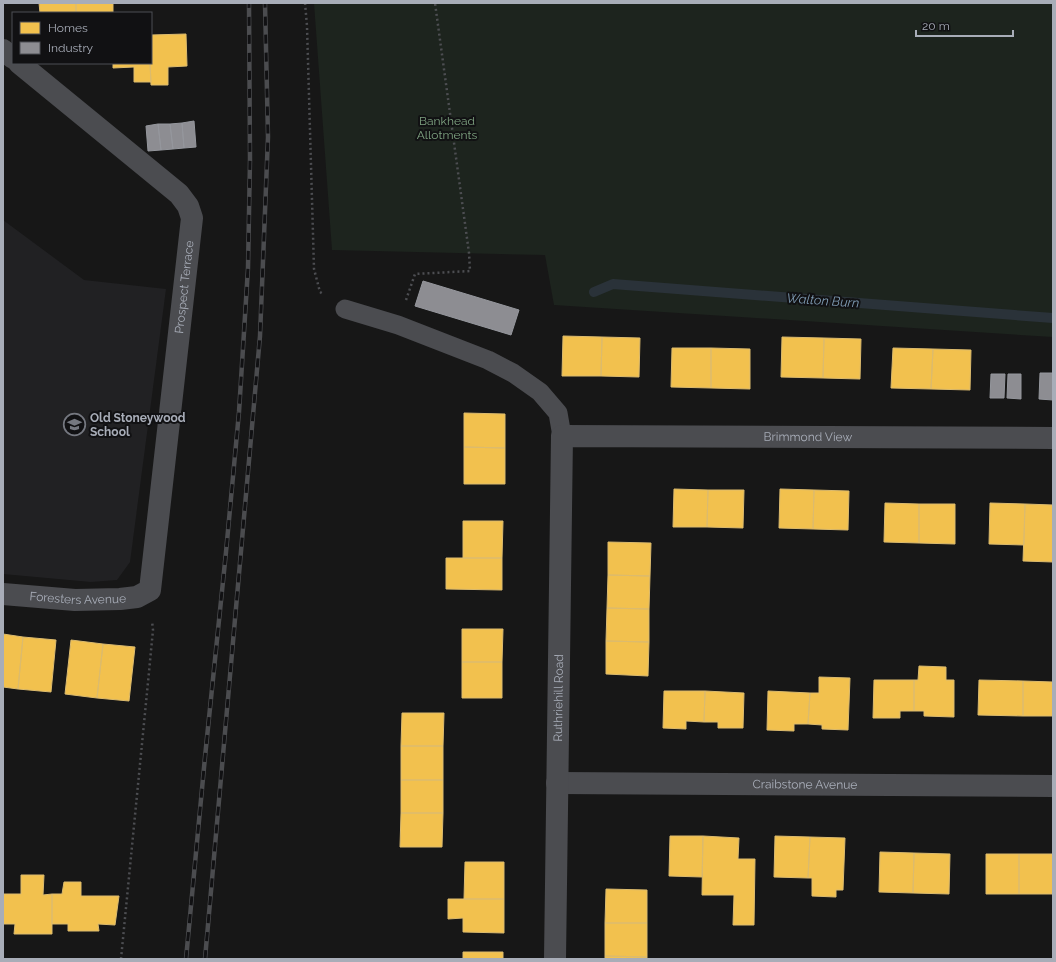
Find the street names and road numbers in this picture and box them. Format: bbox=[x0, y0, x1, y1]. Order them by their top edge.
street label: Prospect Terrace bbox=[172, 240, 196, 334]
street label: Brimmond View bbox=[764, 430, 853, 444]
street label: Foresters Avenue bbox=[29, 589, 127, 607]
street label: Ruthriehill Road bbox=[551, 654, 566, 742]
street label: Craibstone Avenue bbox=[753, 777, 857, 792]

